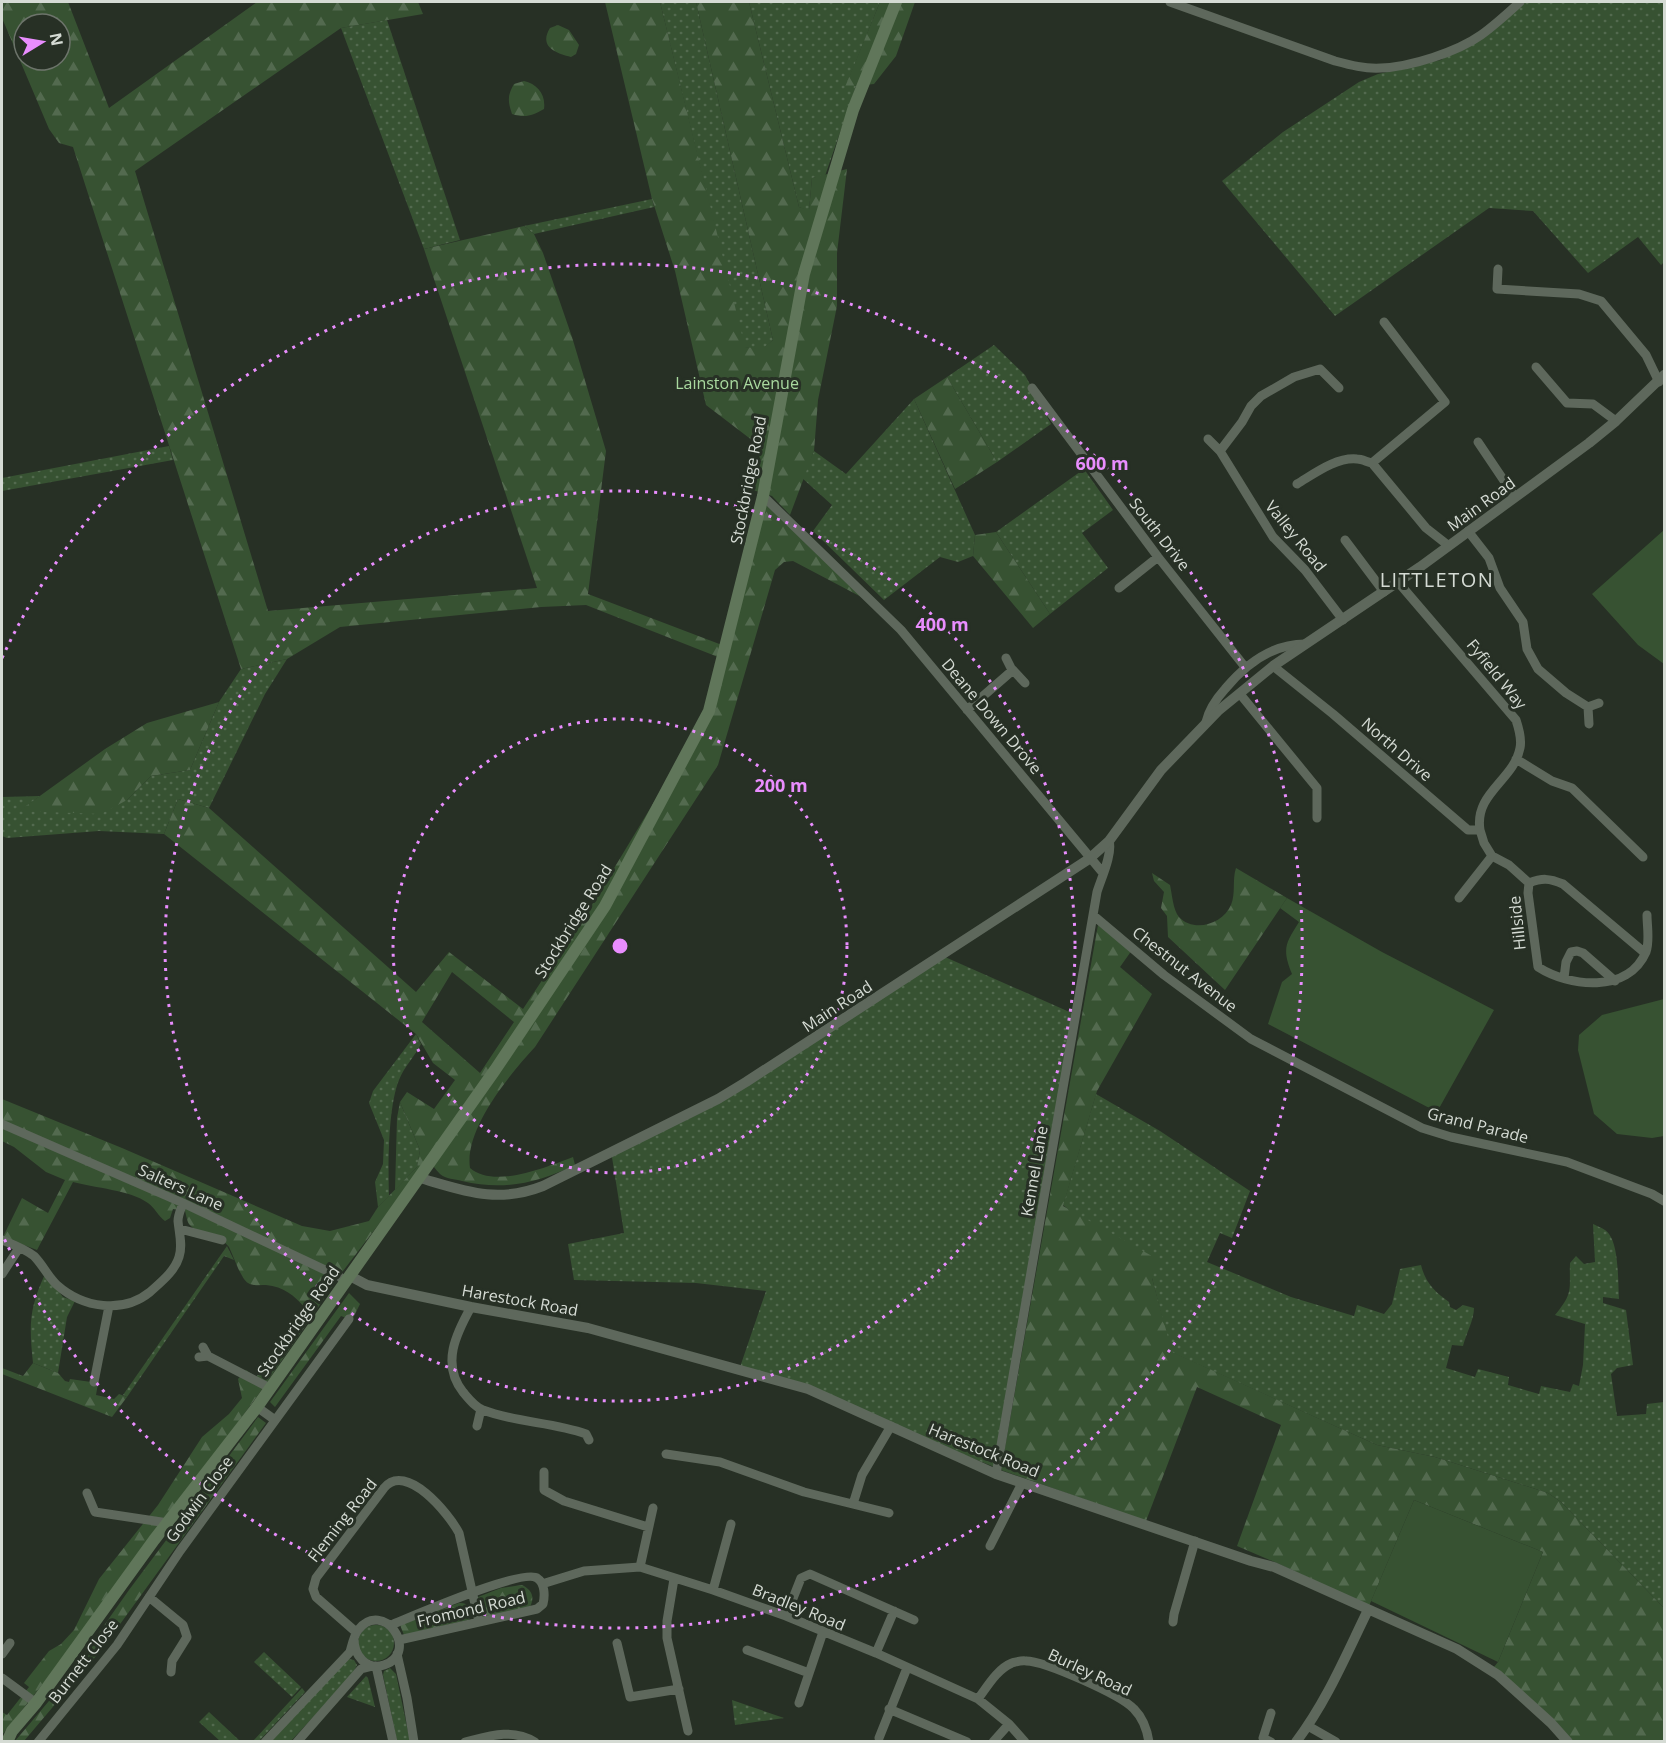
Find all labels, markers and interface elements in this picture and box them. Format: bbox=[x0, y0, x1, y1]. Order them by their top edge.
north arrow bbox=[12, 12, 72, 72]
text: N bbox=[45, 31, 69, 48]
park label: Lainston Avenue bbox=[675, 372, 799, 394]
street label: Stockbridge Road bbox=[725, 414, 771, 546]
text: 600 m bbox=[1075, 451, 1129, 475]
street label: Main Road bbox=[1442, 472, 1520, 536]
street label: South Drive bbox=[1125, 493, 1195, 575]
street label: Valley Road bbox=[1260, 496, 1332, 576]
district label: LITTLETON bbox=[1380, 566, 1494, 593]
text: 400 m bbox=[915, 612, 969, 636]
street label: Fyfield Way bbox=[1462, 634, 1533, 714]
street label: Deane Down Drove bbox=[937, 653, 1047, 779]
street label: North Drive bbox=[1357, 712, 1437, 786]
text: 200 m bbox=[754, 773, 808, 797]
street label: Stockbridge Road bbox=[529, 860, 617, 982]
street label: Hillside bbox=[1503, 895, 1531, 951]
street label: Chestnut Avenue bbox=[1128, 921, 1242, 1017]
centre of rings bbox=[610, 936, 630, 956]
street label: Main Road bbox=[798, 975, 876, 1037]
street label: Grand Parade bbox=[1425, 1102, 1531, 1148]
street label: Kennel Lane bbox=[1015, 1124, 1053, 1218]
street label: Salters Lane bbox=[135, 1158, 227, 1216]
street label: Stockbridge Road bbox=[252, 1261, 344, 1381]
street label: Harestock Road bbox=[460, 1279, 580, 1321]
street label: Harestock Road bbox=[925, 1418, 1043, 1482]
street label: Godwin Close bbox=[160, 1451, 238, 1547]
street label: Fleming Road bbox=[302, 1473, 382, 1567]
street label: Bradley Road bbox=[749, 1578, 849, 1636]
street label: Fromond Road bbox=[415, 1586, 527, 1632]
street label: Burnett Close bbox=[43, 1614, 123, 1708]
street label: Burley Road bbox=[1045, 1643, 1135, 1701]

